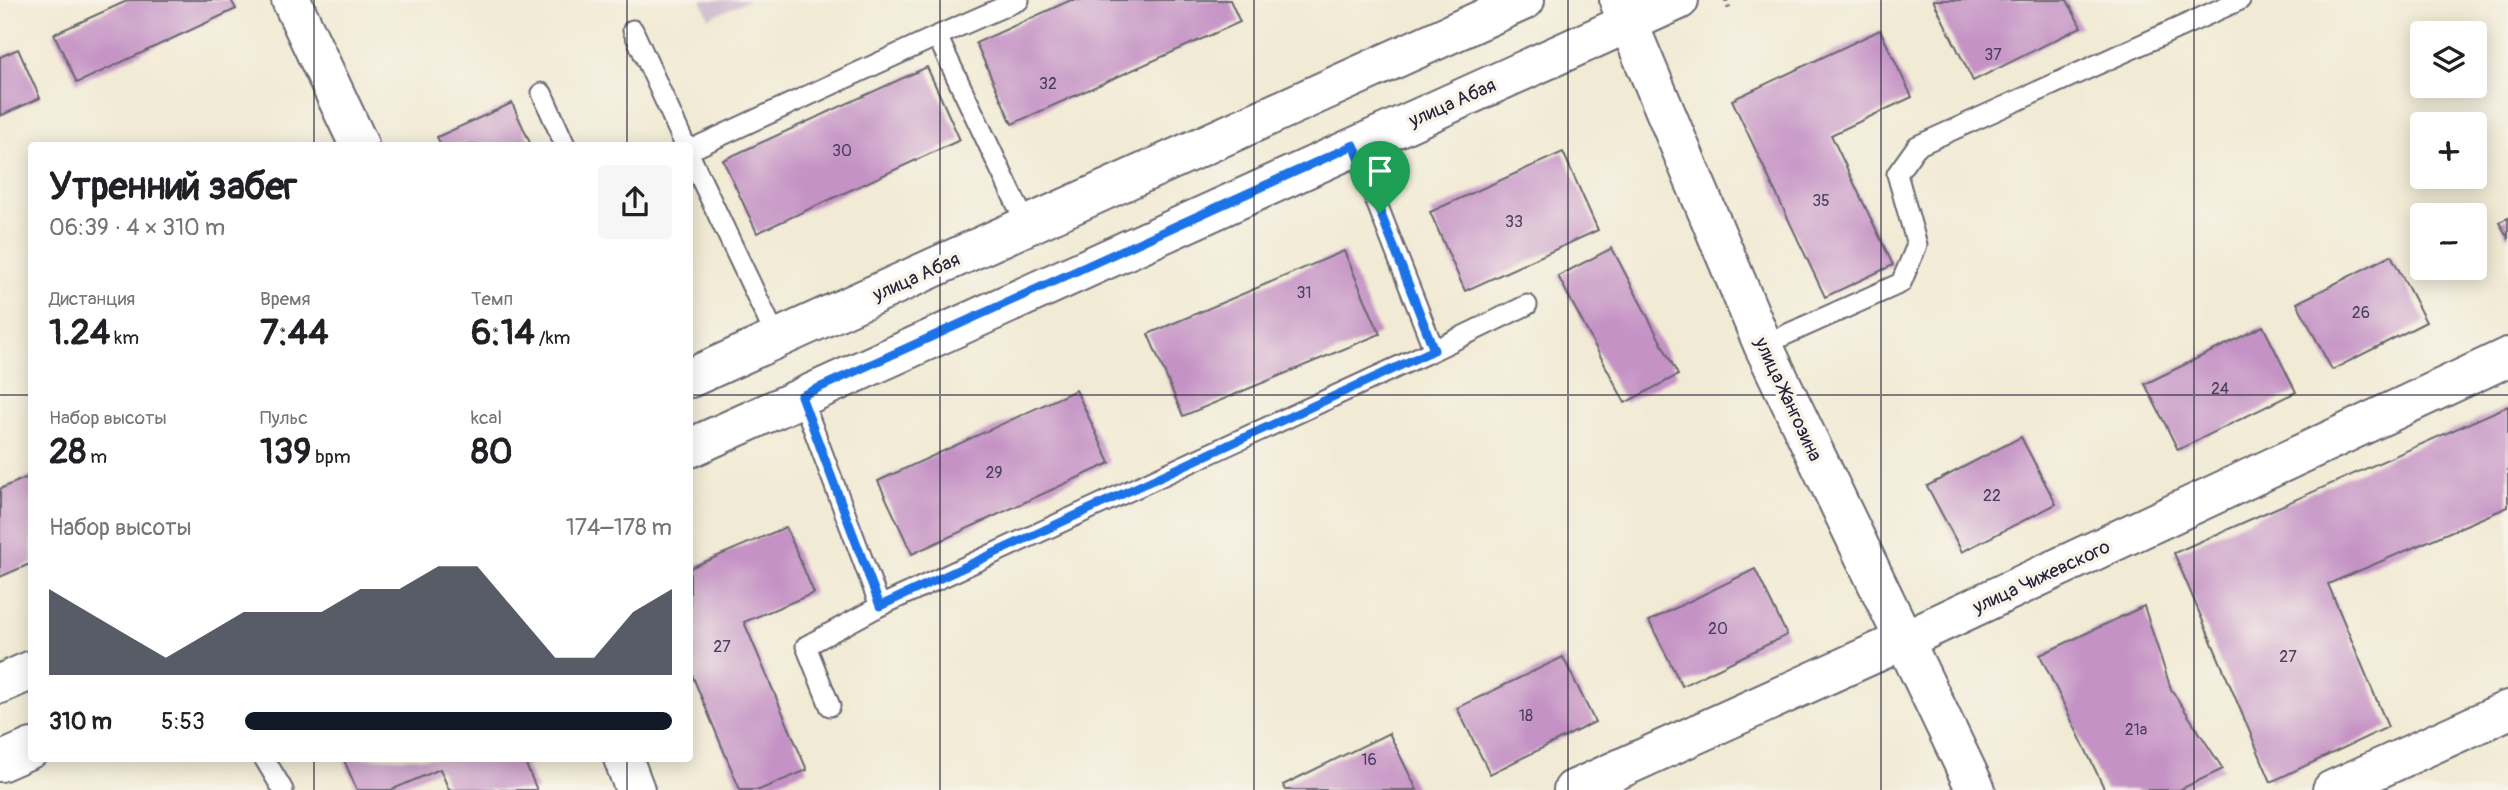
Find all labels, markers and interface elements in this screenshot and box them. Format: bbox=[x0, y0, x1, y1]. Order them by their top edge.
map controls bbox=[2410, 21, 2487, 280]
button: layers bbox=[2410, 21, 2487, 98]
house number: 37 bbox=[1984, 45, 2002, 65]
street label: улица Абая bbox=[1404, 73, 1500, 133]
house number: 32 bbox=[1039, 74, 1057, 94]
button: + bbox=[2410, 112, 2487, 189]
house number: 30 bbox=[832, 141, 852, 161]
pin bbox=[1350, 141, 1410, 213]
icon: arrive bbox=[1361, 152, 1399, 190]
text: Утренний забег bbox=[49, 163, 297, 211]
button: share bbox=[598, 165, 672, 239]
house number: 35 bbox=[1812, 191, 1830, 211]
button: − bbox=[2410, 203, 2487, 280]
house number: 33 bbox=[1505, 212, 1523, 232]
text: 06:39 · 4 × 310 m bbox=[49, 213, 225, 242]
street label: улица Абая bbox=[868, 247, 964, 307]
house number: 31 bbox=[1296, 283, 1312, 303]
text: Дистанция bbox=[49, 287, 135, 311]
text: Время bbox=[260, 287, 311, 311]
text: Темп bbox=[471, 287, 513, 311]
house number: 26 bbox=[2352, 303, 2370, 323]
text: 1.24 bbox=[49, 311, 110, 355]
text: 7:44 bbox=[260, 311, 328, 355]
text: 6:14 bbox=[471, 311, 535, 355]
text: km bbox=[110, 326, 139, 350]
text: /km bbox=[535, 326, 570, 350]
street label: улица Жангозина bbox=[1749, 333, 1827, 465]
house number: 24 bbox=[2211, 379, 2229, 399]
text: Набор высоты bbox=[49, 406, 167, 430]
text: Пульс bbox=[260, 406, 308, 430]
text: kcal bbox=[471, 406, 502, 430]
text: 28 bbox=[49, 430, 86, 474]
text: 139 bbox=[260, 430, 311, 474]
text: 80 bbox=[471, 430, 513, 474]
text: m bbox=[86, 445, 107, 469]
text: bpm bbox=[311, 445, 351, 469]
house number: 29 bbox=[985, 463, 1003, 483]
house number: 22 bbox=[1983, 486, 2001, 506]
text: Набор высоты bbox=[49, 513, 191, 542]
text: 174–178 m bbox=[566, 513, 672, 542]
street label: улица Чижевского bbox=[1968, 535, 2114, 620]
house number: 20 bbox=[1708, 619, 1728, 639]
house number: 27 bbox=[713, 637, 731, 657]
house number: 27 bbox=[2279, 647, 2297, 667]
house number: 18 bbox=[1519, 706, 1533, 726]
text: 310 m bbox=[49, 707, 112, 736]
text: 5:53 bbox=[161, 707, 205, 736]
house number: 21а bbox=[2125, 720, 2147, 740]
house number: 16 bbox=[1361, 750, 1377, 770]

